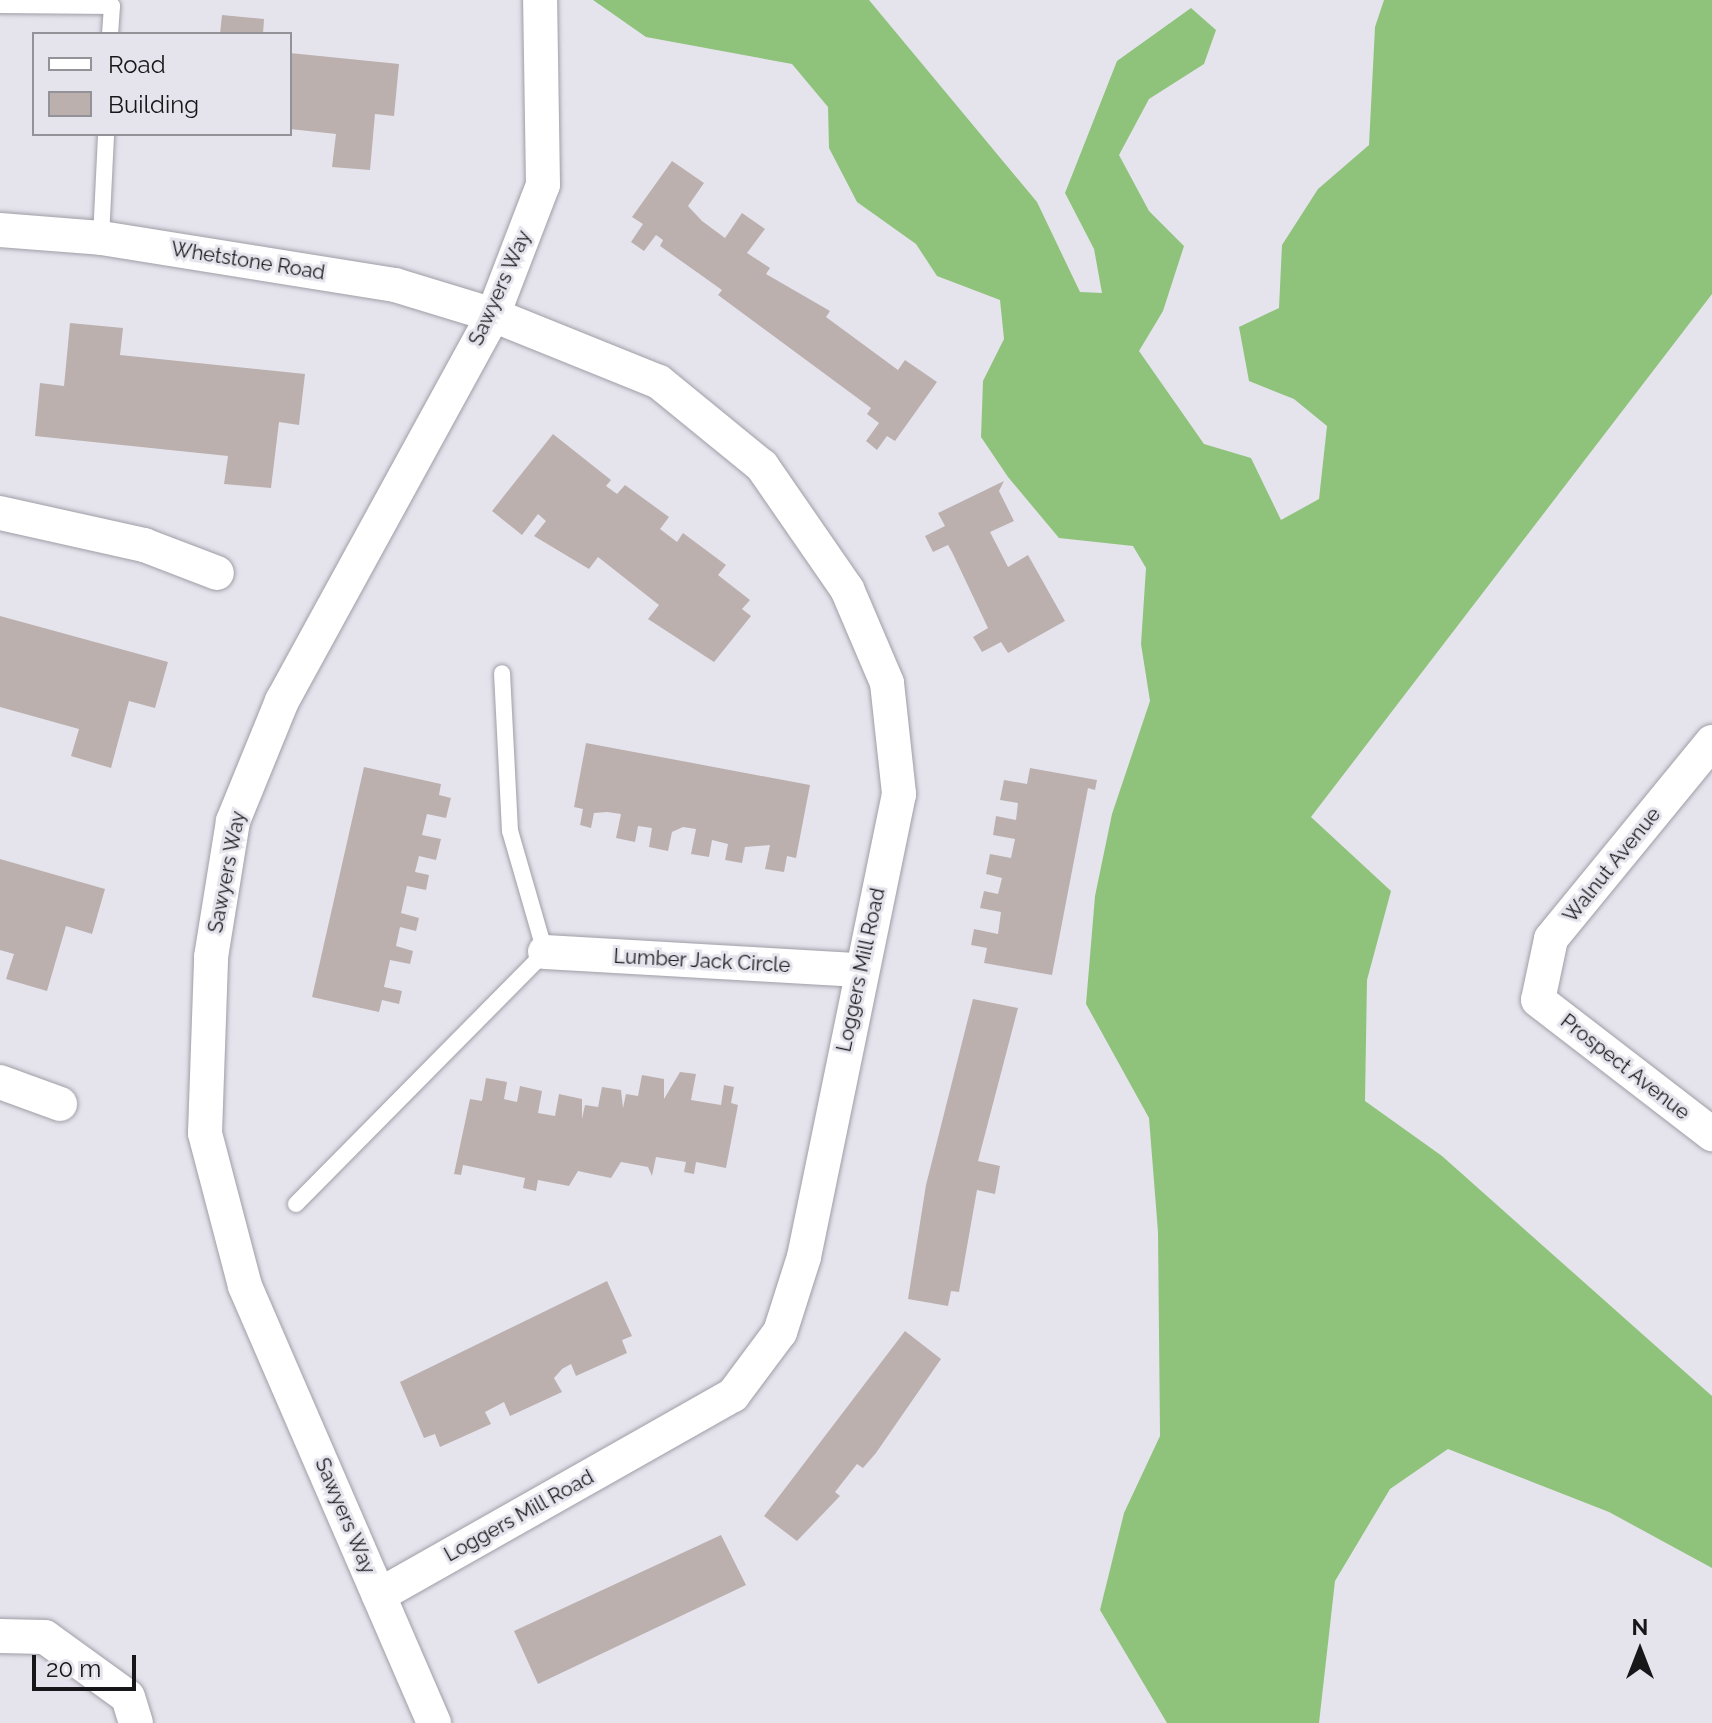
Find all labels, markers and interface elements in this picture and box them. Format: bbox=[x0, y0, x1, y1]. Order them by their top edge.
legend bbox=[32, 32, 292, 136]
text: Road bbox=[108, 50, 166, 79]
text: Building bbox=[108, 90, 199, 119]
street label: Sawyers Way bbox=[464, 226, 536, 350]
street label: Whetstone Road bbox=[169, 237, 327, 285]
street label: Walnut Avenue bbox=[1558, 802, 1666, 928]
street label: Sawyers Way bbox=[203, 809, 251, 935]
street label: Loggers Mill Road bbox=[832, 886, 890, 1054]
street label: Lumber Jack Circle bbox=[612, 944, 792, 978]
street label: Prospect Avenue bbox=[1555, 1009, 1695, 1125]
street label: Sawyers Way bbox=[310, 1454, 380, 1578]
street label: Loggers Mill Road bbox=[440, 1465, 598, 1567]
north arrow bbox=[1600, 1611, 1680, 1691]
text: N bbox=[1632, 1614, 1648, 1640]
scale bar bbox=[36, 1639, 140, 1689]
text: 20 m bbox=[46, 1654, 101, 1683]

